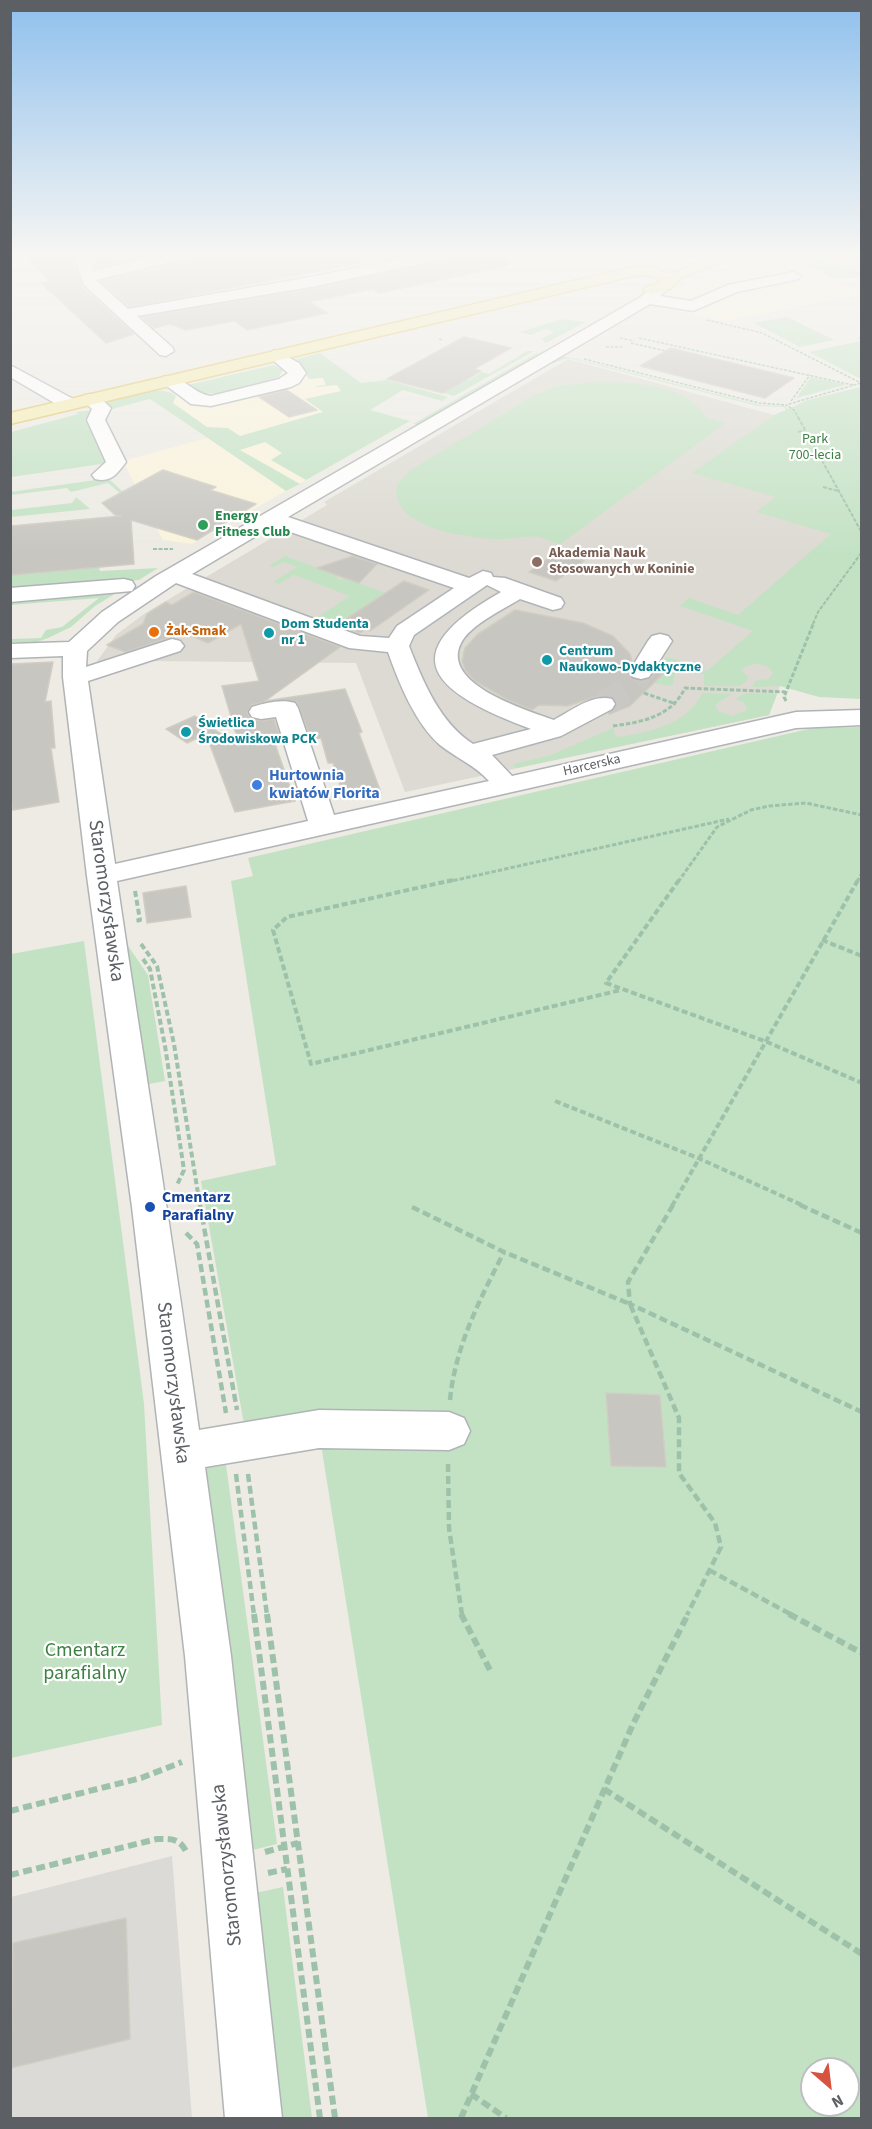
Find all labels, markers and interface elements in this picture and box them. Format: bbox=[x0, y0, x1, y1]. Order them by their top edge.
park label: Park 700-lecia bbox=[789, 432, 841, 464]
place label: Energy Fitness Club bbox=[215, 509, 290, 542]
marker: Energy Fitness Club bbox=[196, 518, 210, 532]
place label: Akademia Nauk Stosowanych w Koninie bbox=[549, 546, 694, 578]
marker: Akademia Nauk Stosowanych w Koninie bbox=[530, 555, 544, 569]
place label: Dom Studenta nr 1 bbox=[281, 617, 369, 650]
place label: Żak-Smak bbox=[166, 624, 226, 640]
marker: Żak-Smak bbox=[147, 625, 161, 639]
marker: Dom Studenta nr 1 bbox=[262, 626, 276, 640]
place label: Centrum Naukowo-Dydaktyczne bbox=[559, 644, 701, 676]
marker: Centrum Naukowo-Dydaktyczne bbox=[540, 653, 554, 667]
place label: Świetlica Środowiskowa PCK bbox=[198, 716, 317, 748]
marker: Świetlica Środowiskowa PCK bbox=[179, 725, 193, 739]
street label: Harcerska bbox=[562, 751, 622, 781]
place label: Hurtownia kwiatów Florita bbox=[269, 766, 380, 804]
marker: Hurtownia kwiatów Florita bbox=[250, 778, 264, 792]
street label: Staromorzysławska bbox=[82, 819, 128, 983]
place label: Cmentarz Parafialny bbox=[162, 1188, 234, 1226]
marker: Cmentarz Parafialny bbox=[143, 1200, 157, 1214]
street label: Staromorzysławska bbox=[150, 1301, 194, 1465]
park label: Cmentarz parafialny bbox=[43, 1640, 127, 1687]
street label: Staromorzysławska bbox=[208, 1783, 248, 1947]
north arrow bbox=[800, 2057, 860, 2117]
text: N bbox=[828, 2089, 847, 2113]

